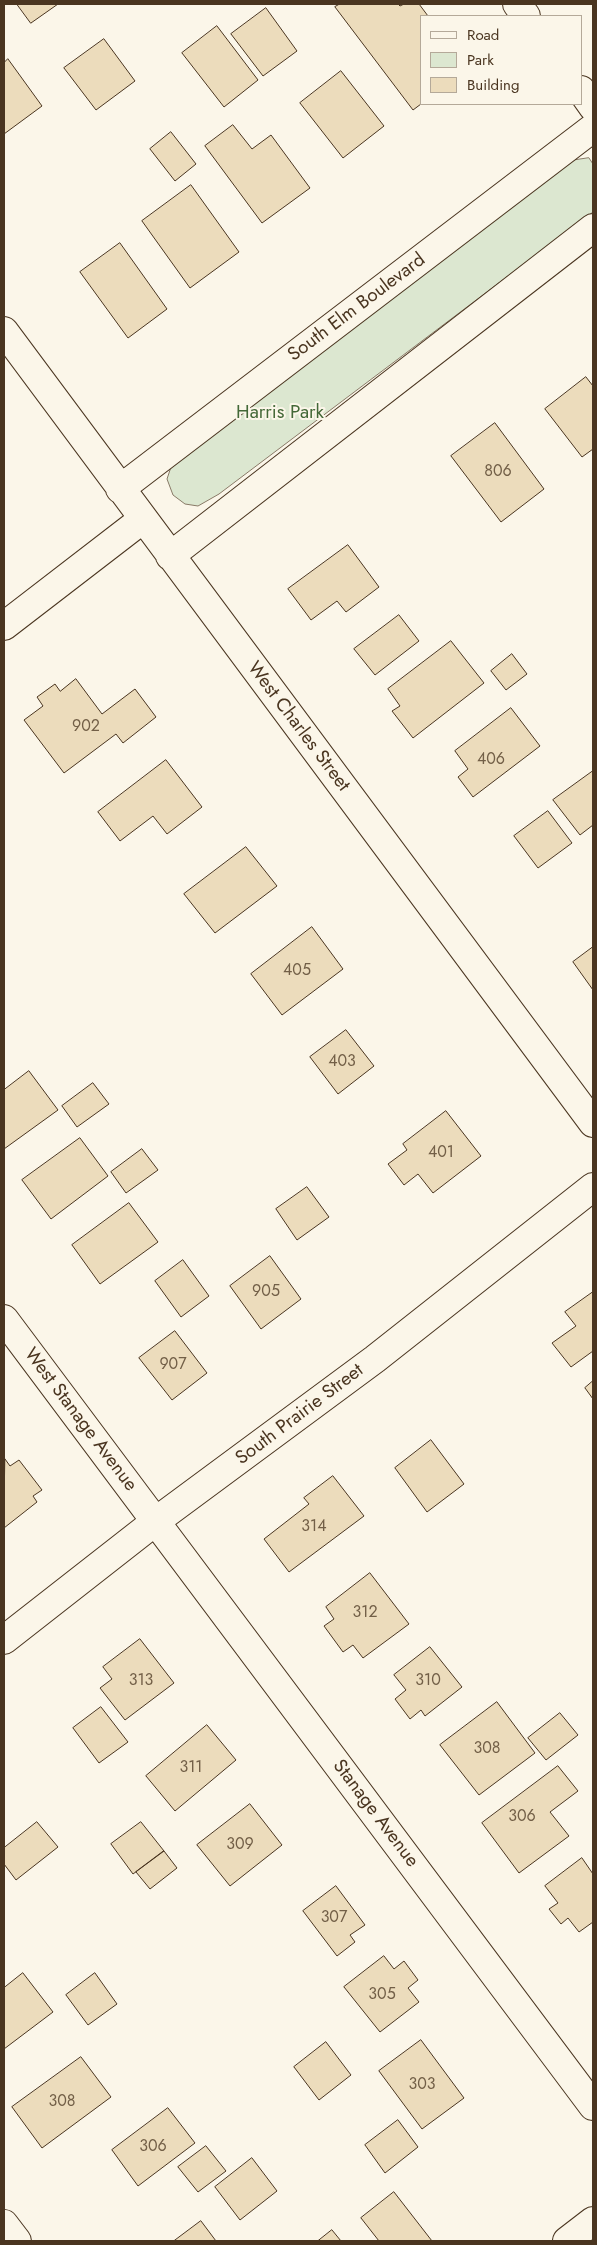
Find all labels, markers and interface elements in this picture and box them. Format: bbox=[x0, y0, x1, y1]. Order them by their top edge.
legend bbox=[420, 15, 582, 105]
text: Road bbox=[467, 24, 499, 46]
text: Park bbox=[467, 49, 494, 71]
text: Building bbox=[467, 74, 519, 96]
street label: South Elm Boulevard bbox=[284, 249, 430, 367]
park label: Harris Park bbox=[236, 402, 324, 424]
house number: 806 bbox=[484, 462, 512, 482]
street label: West Charles Street bbox=[242, 658, 354, 796]
house number: 902 bbox=[72, 717, 100, 737]
house number: 406 bbox=[477, 750, 505, 770]
house number: 405 bbox=[283, 961, 311, 981]
house number: 403 bbox=[328, 1052, 356, 1072]
house number: 401 bbox=[428, 1143, 454, 1163]
house number: 905 bbox=[252, 1282, 280, 1302]
street label: West Stanage Avenue bbox=[19, 1344, 141, 1496]
house number: 907 bbox=[159, 1355, 187, 1375]
street label: South Prairie Street bbox=[232, 1360, 368, 1470]
house number: 314 bbox=[301, 1517, 327, 1537]
house number: 312 bbox=[352, 1603, 378, 1623]
house number: 313 bbox=[129, 1671, 153, 1691]
house number: 310 bbox=[415, 1671, 441, 1691]
house number: 308 bbox=[473, 1739, 501, 1759]
street label: Stanage Avenue bbox=[327, 1756, 423, 1872]
house number: 311 bbox=[179, 1758, 203, 1778]
house number: 306 bbox=[508, 1807, 536, 1827]
house number: 309 bbox=[226, 1835, 254, 1855]
house number: 307 bbox=[321, 1908, 347, 1928]
house number: 305 bbox=[368, 1985, 396, 2005]
house number: 303 bbox=[408, 2075, 436, 2095]
house number: 308 bbox=[48, 2092, 76, 2112]
house number: 306 bbox=[139, 2137, 167, 2157]

